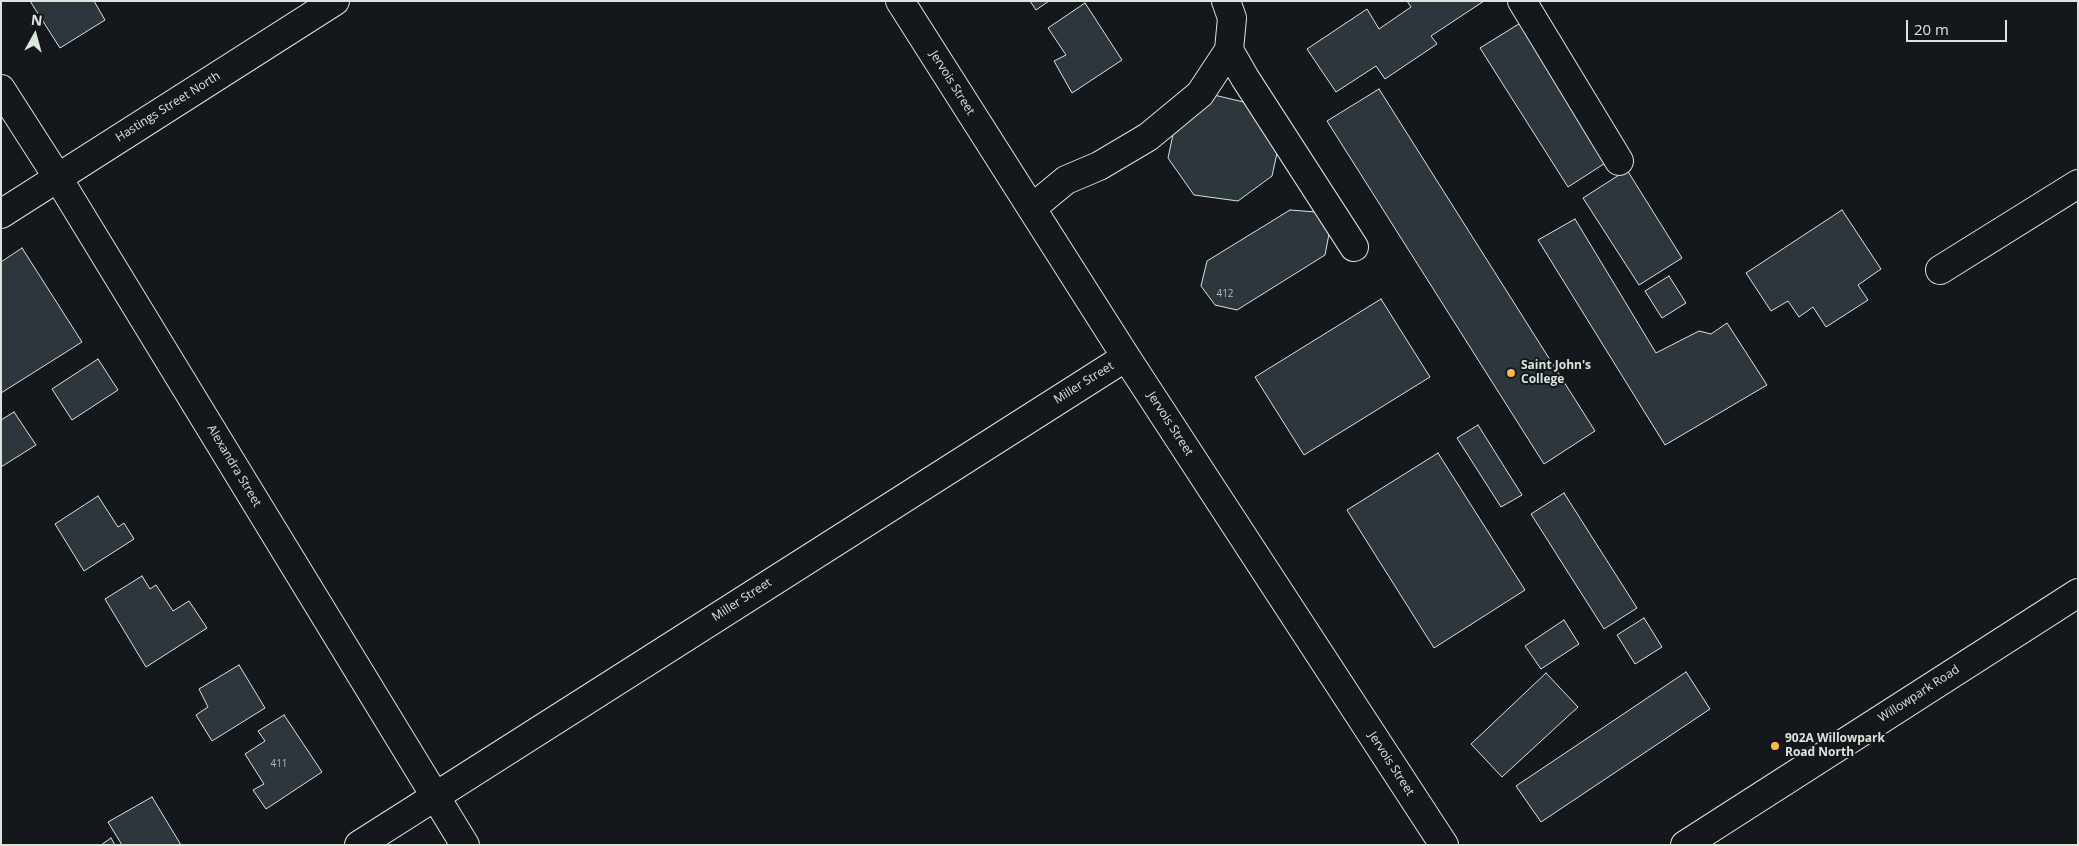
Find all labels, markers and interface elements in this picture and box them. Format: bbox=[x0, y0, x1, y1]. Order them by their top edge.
text: N bbox=[30, 9, 44, 30]
north arrow bbox=[10, 10, 60, 60]
scale bar bbox=[1909, 10, 2010, 42]
text: 20 m bbox=[1914, 19, 1949, 39]
street label: Jervois Street bbox=[926, 48, 978, 118]
street label: Hastings Street North bbox=[113, 69, 223, 145]
house number: 412 bbox=[1216, 288, 1234, 300]
street label: Miller Street bbox=[1051, 359, 1117, 407]
place label: Saint John's College bbox=[1521, 359, 1591, 387]
marker: Saint John's College bbox=[1505, 367, 1517, 379]
street label: Jervois Street bbox=[1144, 389, 1196, 459]
street label: Alexandra Street bbox=[204, 422, 264, 510]
street label: Miller Street bbox=[709, 575, 775, 625]
street label: Willowpark Road bbox=[1876, 662, 1962, 726]
street label: Jervois Street bbox=[1365, 729, 1417, 799]
place label: 902A Willowpark Road North bbox=[1785, 732, 1885, 760]
marker: 902A Willowpark Road North bbox=[1769, 740, 1781, 752]
house number: 411 bbox=[270, 758, 288, 770]

